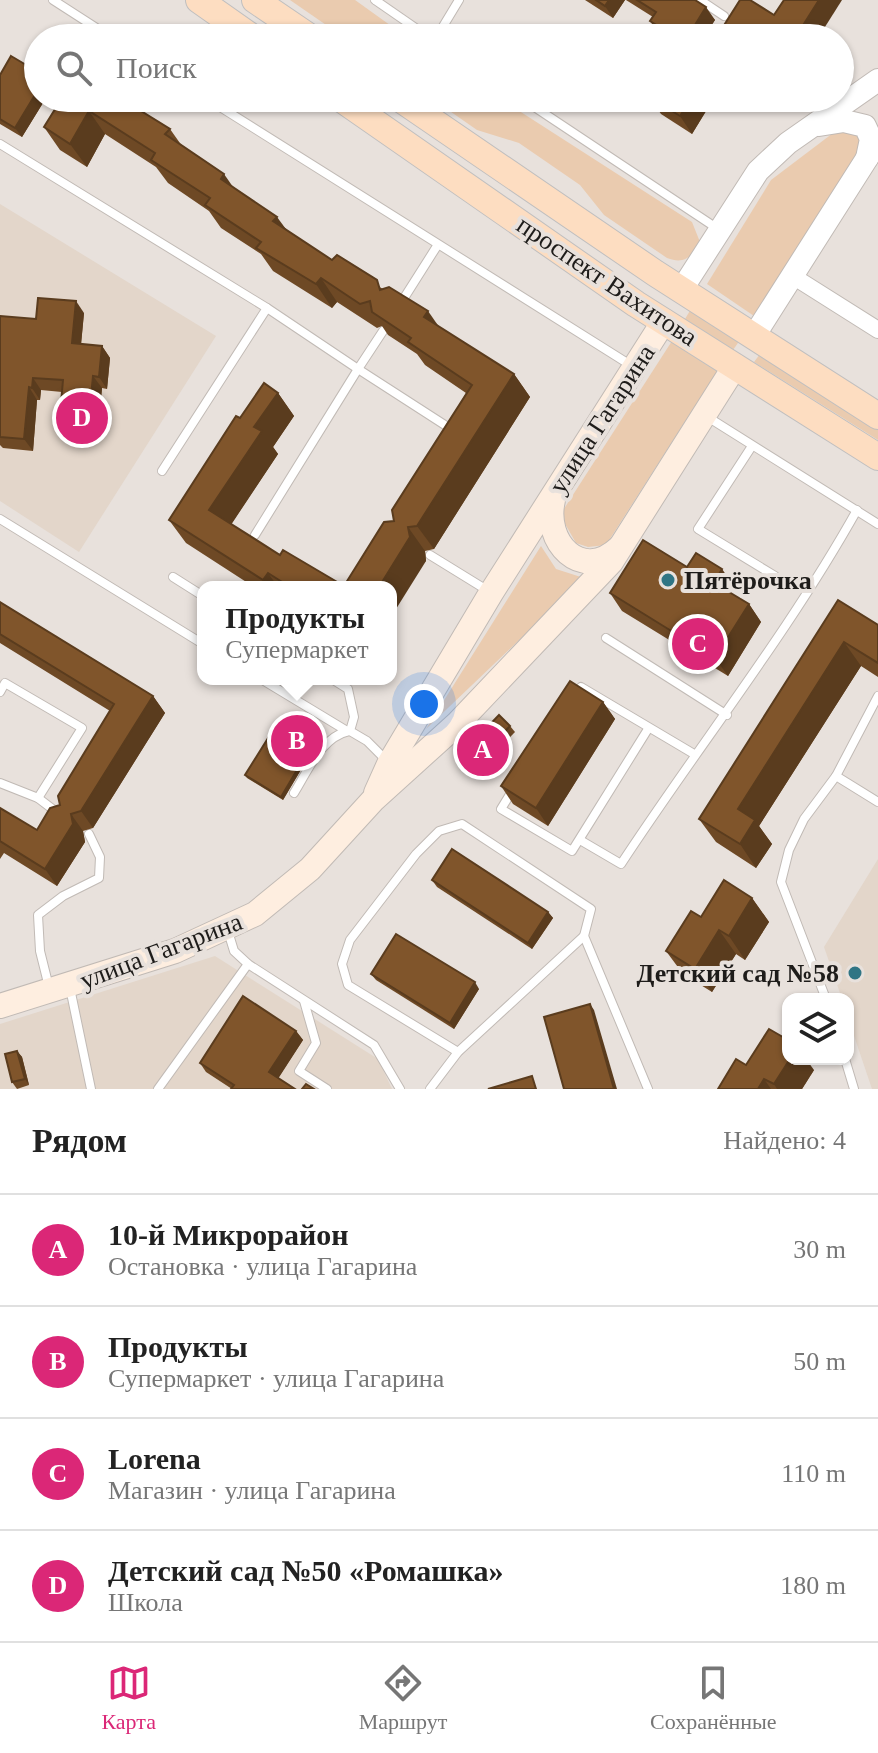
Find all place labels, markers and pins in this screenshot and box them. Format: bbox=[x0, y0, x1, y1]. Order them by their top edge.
pin: D bbox=[56, 388, 108, 448]
place label: Пятёрочка bbox=[684, 566, 812, 595]
marker: Пятёрочка bbox=[659, 571, 677, 589]
pin: C bbox=[672, 614, 724, 674]
pin: B bbox=[271, 711, 323, 771]
pin: A bbox=[457, 720, 509, 780]
place label: Детский сад №58 bbox=[637, 959, 839, 988]
marker: Детский сад №58 bbox=[846, 964, 864, 982]

